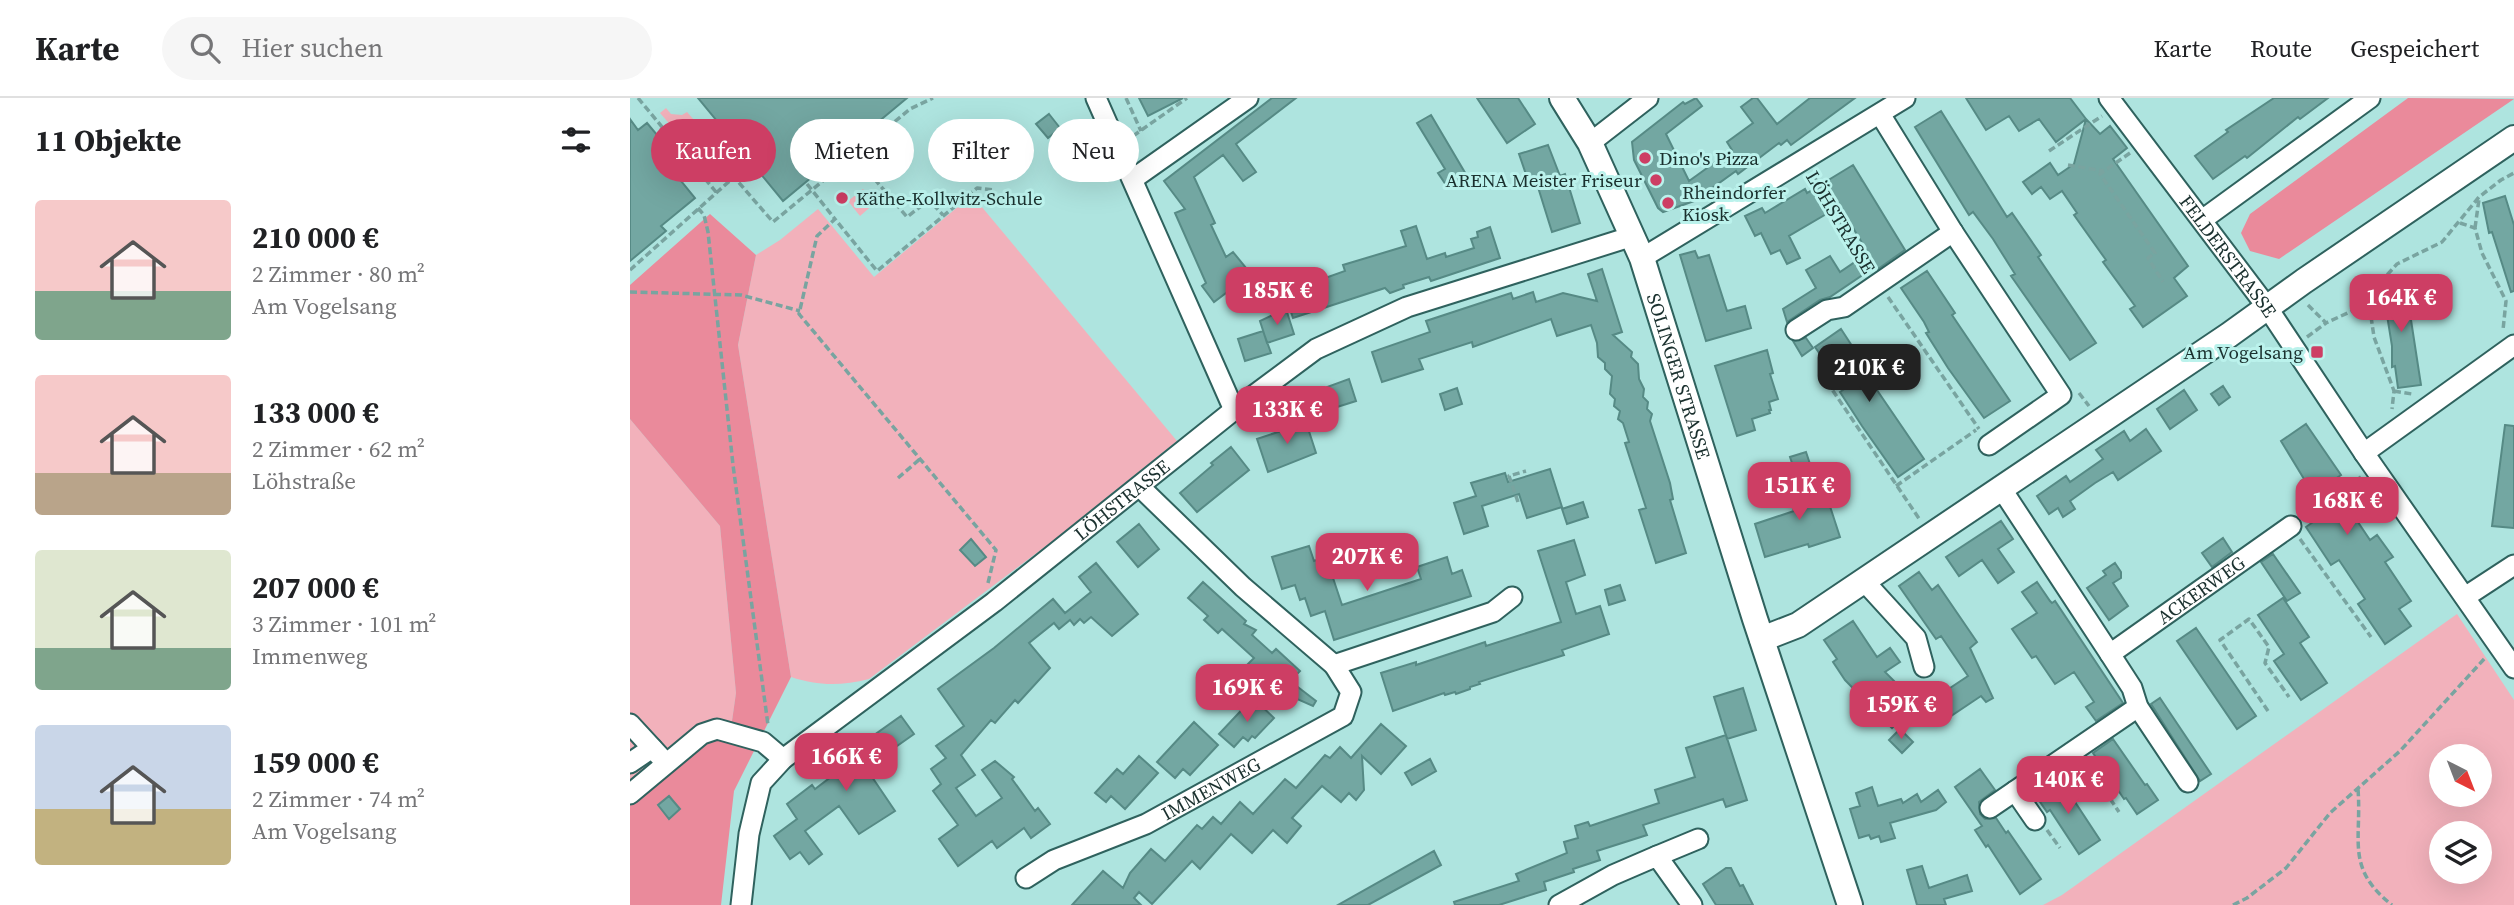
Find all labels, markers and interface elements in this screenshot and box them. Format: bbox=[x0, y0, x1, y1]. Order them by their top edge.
search box bbox=[162, 17, 652, 80]
text: Karte bbox=[35, 26, 120, 71]
icon: search bbox=[186, 29, 224, 67]
text: Hier suchen bbox=[242, 30, 383, 66]
text: Karte bbox=[2153, 32, 2212, 65]
text: Route bbox=[2250, 32, 2312, 65]
text: Gespeichert bbox=[2350, 32, 2479, 65]
chip: Kaufen bbox=[651, 119, 776, 182]
chip: Mieten bbox=[790, 119, 914, 182]
chip: Filter bbox=[928, 119, 1034, 182]
chip: Neu bbox=[1048, 119, 1139, 182]
text: 11 Objekte bbox=[35, 120, 181, 161]
icon: filters bbox=[557, 121, 595, 159]
place label: Dino's Pizza bbox=[1659, 145, 1759, 171]
marker: Dino's Pizza bbox=[1637, 150, 1653, 166]
street label: LÖHSTRASSE bbox=[1800, 166, 1882, 278]
place label: ARENA Meister Friseur bbox=[1445, 167, 1642, 193]
marker: ARENA Meister Friseur bbox=[1648, 172, 1664, 188]
place label: Rheindorfer Kiosk bbox=[1682, 179, 1786, 227]
place label: Käthe-Kollwitz-Schule bbox=[856, 185, 1043, 211]
marker: Käthe-Kollwitz-Schule bbox=[834, 190, 850, 206]
street label: FELDERSTRASSE bbox=[2174, 190, 2283, 322]
marker: Rheindorfer Kiosk bbox=[1660, 195, 1676, 211]
text: 210 000 € bbox=[252, 217, 379, 258]
icon: home bbox=[91, 228, 175, 312]
text: 2 Zimmer · 80 m² bbox=[252, 258, 425, 290]
pin: 185K € bbox=[1220, 268, 1334, 327]
text: 185K € bbox=[1242, 274, 1312, 306]
pin: 164K € bbox=[2344, 274, 2458, 334]
text: 164K € bbox=[2366, 281, 2436, 313]
text: Am Vogelsang bbox=[252, 290, 397, 322]
street label: SOLINGER STRASSE bbox=[1641, 290, 1717, 462]
place label: Am Vogelsang bbox=[2184, 339, 2303, 365]
pin: 210K € bbox=[1812, 344, 1926, 404]
marker: Am Vogelsang bbox=[2309, 344, 2325, 360]
text: 210K € bbox=[1834, 351, 1904, 383]
pin: 133K € bbox=[1230, 386, 1344, 446]
text: 133 000 € bbox=[252, 392, 379, 433]
text: 133K € bbox=[1252, 393, 1322, 425]
icon: home bbox=[91, 403, 175, 487]
text: 2 Zimmer · 62 m² bbox=[252, 433, 425, 465]
street label: LÖHSTRASSE bbox=[1068, 454, 1175, 546]
pin: 151K € bbox=[1742, 462, 1856, 522]
text: Löhstraße bbox=[252, 465, 356, 497]
text: 151K € bbox=[1764, 469, 1834, 501]
pin: 168K € bbox=[2290, 478, 2404, 537]
text: 168K € bbox=[2312, 484, 2382, 516]
pin: 207K € bbox=[1310, 533, 1424, 593]
text: 207K € bbox=[1332, 540, 1402, 572]
street label: ACKERWEG bbox=[2152, 550, 2250, 630]
text: 207 000 € bbox=[252, 567, 379, 608]
icon: home bbox=[91, 578, 175, 662]
text: 3 Zimmer · 101 m² bbox=[252, 608, 436, 640]
text: Immenweg bbox=[252, 640, 368, 672]
pin: 169K € bbox=[1190, 664, 1304, 724]
text: 169K € bbox=[1212, 671, 1282, 703]
pin: 159K € bbox=[1844, 682, 1958, 741]
text: 159K € bbox=[1866, 688, 1936, 720]
pin: 166K € bbox=[789, 734, 903, 793]
text: 166K € bbox=[811, 740, 881, 772]
text: 159 000 € bbox=[252, 742, 379, 783]
north arrow bbox=[2429, 744, 2492, 807]
map controls bbox=[2429, 744, 2492, 884]
street label: IMMENWEG bbox=[1157, 751, 1265, 826]
icon: home bbox=[91, 753, 175, 837]
pin: 140K € bbox=[2011, 756, 2125, 816]
text: 140K € bbox=[2033, 763, 2103, 795]
text: 2 Zimmer · 74 m² bbox=[252, 783, 425, 815]
text: Am Vogelsang bbox=[252, 815, 397, 847]
button: layers bbox=[2429, 821, 2492, 884]

